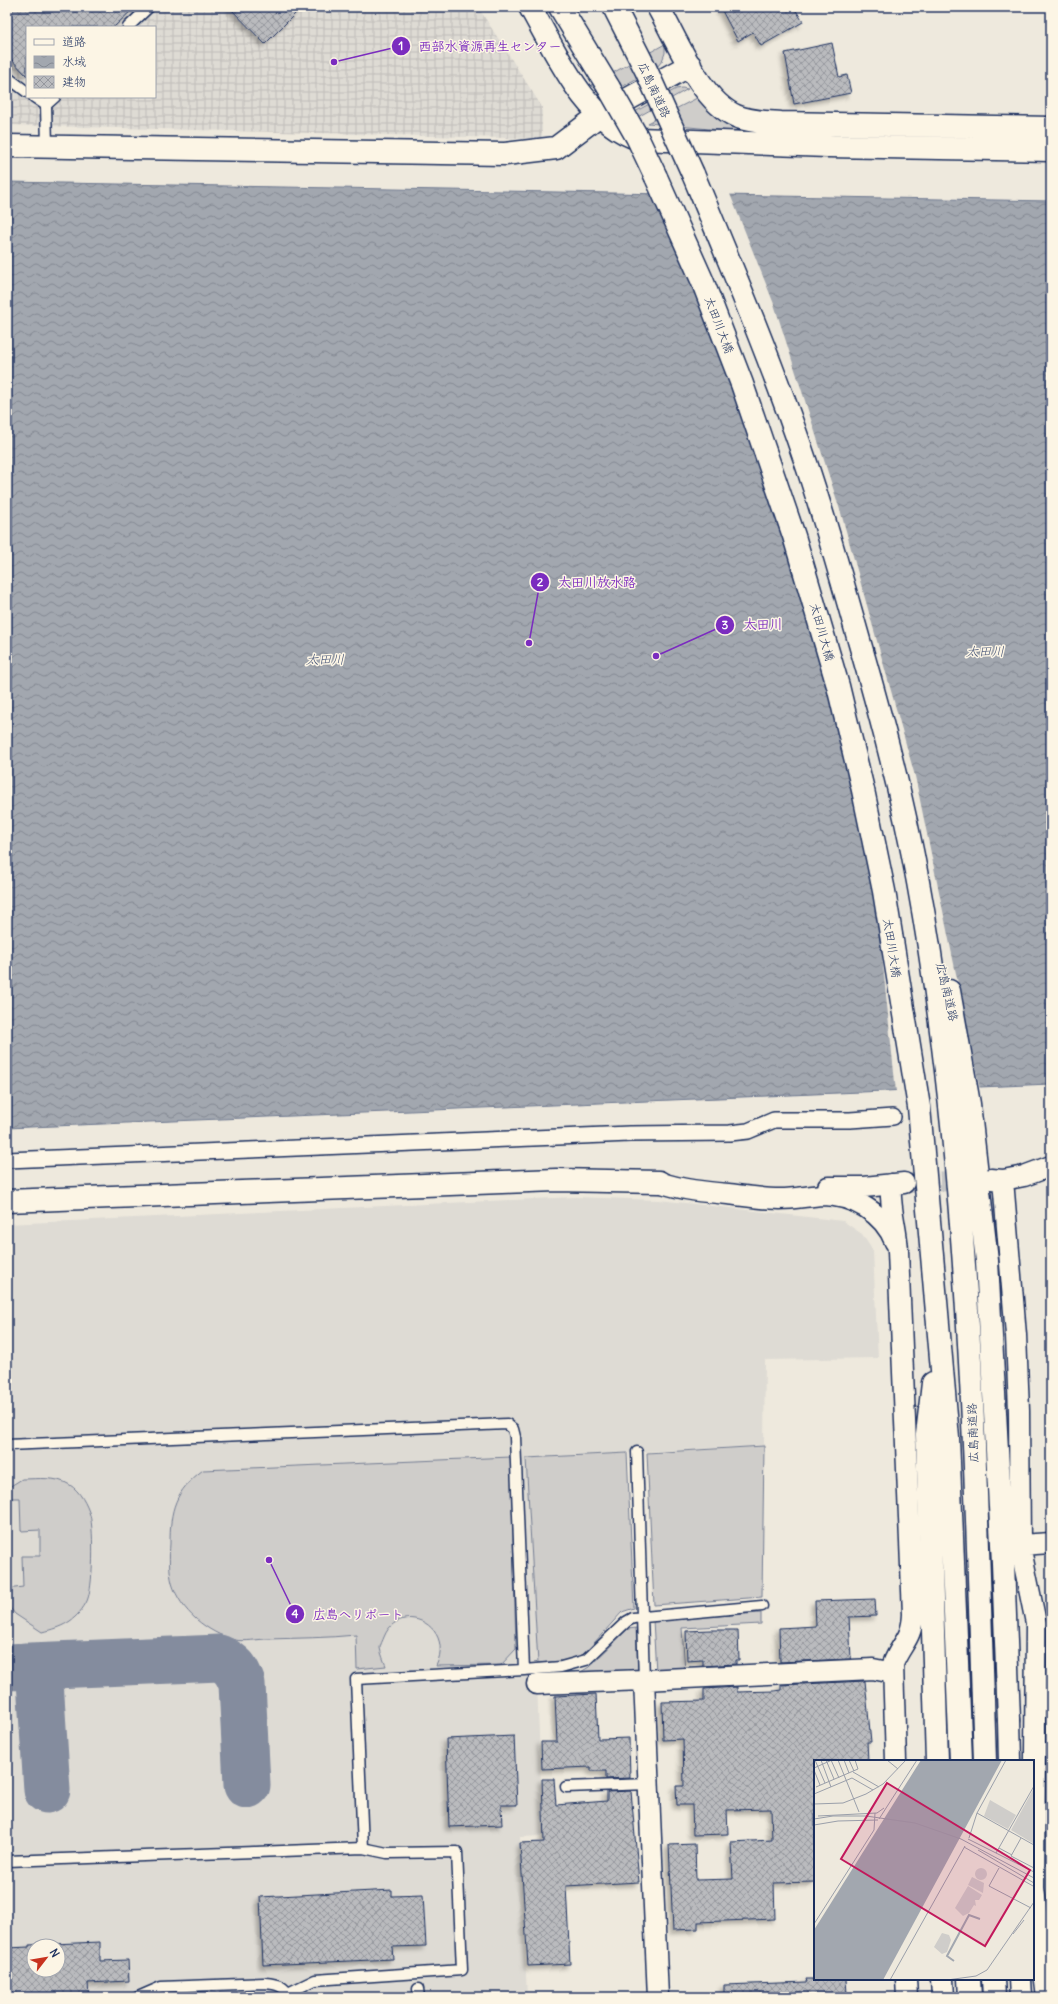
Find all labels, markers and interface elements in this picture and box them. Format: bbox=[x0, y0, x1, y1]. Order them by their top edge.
legend bbox=[26, 26, 156, 98]
text: 道路 bbox=[62, 34, 86, 49]
callout: 西部水資源再生センター bbox=[391, 34, 570, 59]
text: 1 bbox=[399, 38, 403, 53]
text: 西部水資源再生センター bbox=[418, 38, 562, 55]
text: 水域 bbox=[62, 54, 86, 69]
street label: 広島南道路 bbox=[635, 59, 674, 120]
text: 建物 bbox=[62, 74, 86, 89]
street label: 太田川大橋 bbox=[702, 294, 737, 356]
callout: 太田川放水路 bbox=[530, 570, 644, 595]
text: 2 bbox=[537, 574, 544, 589]
text: 太田川放水路 bbox=[558, 574, 636, 591]
street label: 太田川大橋 bbox=[807, 601, 838, 663]
callout: 太田川 bbox=[715, 612, 790, 637]
text: 太田川 bbox=[743, 616, 783, 633]
text: 3 bbox=[722, 617, 729, 632]
water label: 太田川 bbox=[965, 643, 1005, 660]
water label: 太田川 bbox=[305, 651, 345, 668]
street label: 太田川大橋 bbox=[880, 917, 905, 979]
street label: 広島南道路 bbox=[933, 961, 962, 1023]
street label: 広島南道路 bbox=[964, 1403, 981, 1463]
callout: 広島ヘリポート bbox=[285, 1602, 412, 1627]
text: 4 bbox=[292, 1606, 299, 1621]
text: 広島ヘリポート bbox=[312, 1606, 404, 1623]
inset map bbox=[814, 1760, 1034, 1980]
north arrow bbox=[26, 1938, 66, 1978]
text: N bbox=[47, 1946, 63, 1960]

